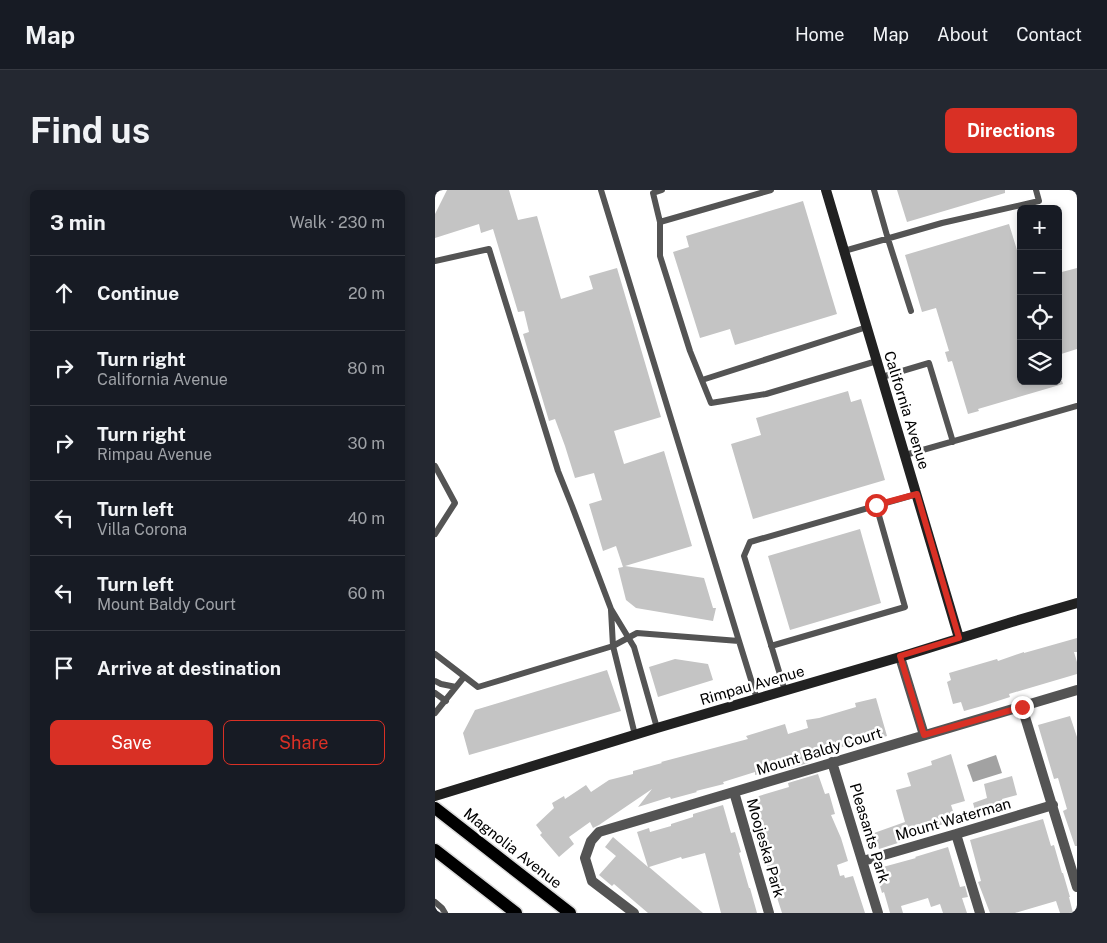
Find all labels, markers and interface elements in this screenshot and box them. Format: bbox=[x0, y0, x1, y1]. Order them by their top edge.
text: Map bbox=[25, 21, 75, 49]
text: Home bbox=[795, 24, 845, 45]
text: Map bbox=[873, 24, 909, 45]
text: About bbox=[937, 24, 988, 45]
text: Contact bbox=[1016, 24, 1082, 45]
button: Directions bbox=[945, 108, 1077, 153]
text: Find us bbox=[30, 110, 150, 151]
map controls bbox=[1017, 205, 1062, 385]
button: + bbox=[1017, 205, 1062, 250]
text: 3 min bbox=[50, 210, 106, 235]
text: Walk · 230 m bbox=[289, 213, 385, 232]
button: − bbox=[1017, 250, 1062, 295]
icon: ahead bbox=[50, 279, 78, 307]
text: Continue bbox=[97, 282, 179, 304]
text: 20 m bbox=[348, 284, 385, 303]
button: locate bbox=[1017, 295, 1062, 340]
button: layers bbox=[1017, 340, 1062, 385]
text: Turn right bbox=[97, 348, 186, 370]
street label: California Avenue bbox=[881, 349, 933, 471]
icon: right bbox=[50, 354, 78, 382]
text: 80 m bbox=[347, 359, 385, 378]
text: California Avenue bbox=[97, 370, 228, 389]
text: Turn right bbox=[97, 423, 186, 445]
icon: right bbox=[50, 429, 78, 457]
text: 30 m bbox=[348, 434, 385, 453]
text: Rimpau Avenue bbox=[97, 445, 212, 464]
route start bbox=[865, 494, 888, 517]
text: Turn left bbox=[97, 498, 174, 520]
icon: left bbox=[50, 504, 78, 532]
text: 40 m bbox=[347, 509, 385, 528]
text: Villa Corona bbox=[97, 520, 187, 539]
text: Turn left bbox=[97, 573, 174, 595]
icon: left bbox=[50, 579, 78, 607]
text: 60 m bbox=[348, 584, 385, 603]
text: Mount Baldy Court bbox=[97, 595, 236, 614]
icon: arrive bbox=[50, 654, 78, 682]
text: Arrive at destination bbox=[97, 657, 281, 679]
street label: Rimpau Avenue bbox=[698, 662, 806, 708]
route end bbox=[1011, 696, 1034, 719]
button: Save bbox=[50, 720, 213, 765]
button: Share bbox=[223, 720, 385, 765]
street label: Mount Baldy Court bbox=[754, 724, 884, 778]
street label: Pleasants Park bbox=[847, 781, 893, 885]
street label: Mount Waterman bbox=[893, 794, 1013, 844]
street label: Moojeska Park bbox=[744, 796, 788, 900]
street label: Magnolia Avenue bbox=[461, 804, 565, 892]

